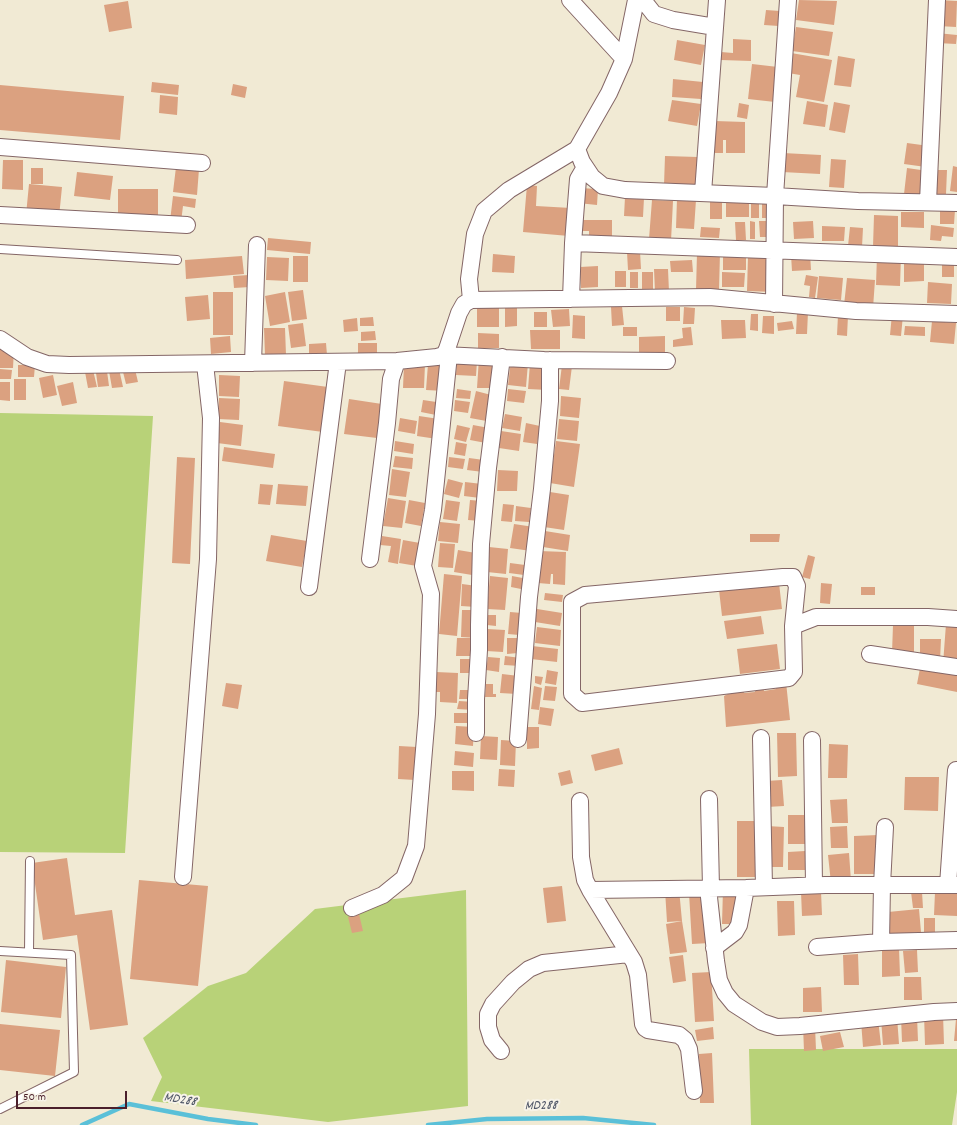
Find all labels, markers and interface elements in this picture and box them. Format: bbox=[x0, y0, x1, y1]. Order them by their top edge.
scale bar bbox=[18, 1083, 129, 1109]
text: 50 m bbox=[23, 1089, 46, 1106]
water label: MD288 bbox=[163, 1090, 197, 1112]
water label: MD288 bbox=[524, 1098, 558, 1116]

